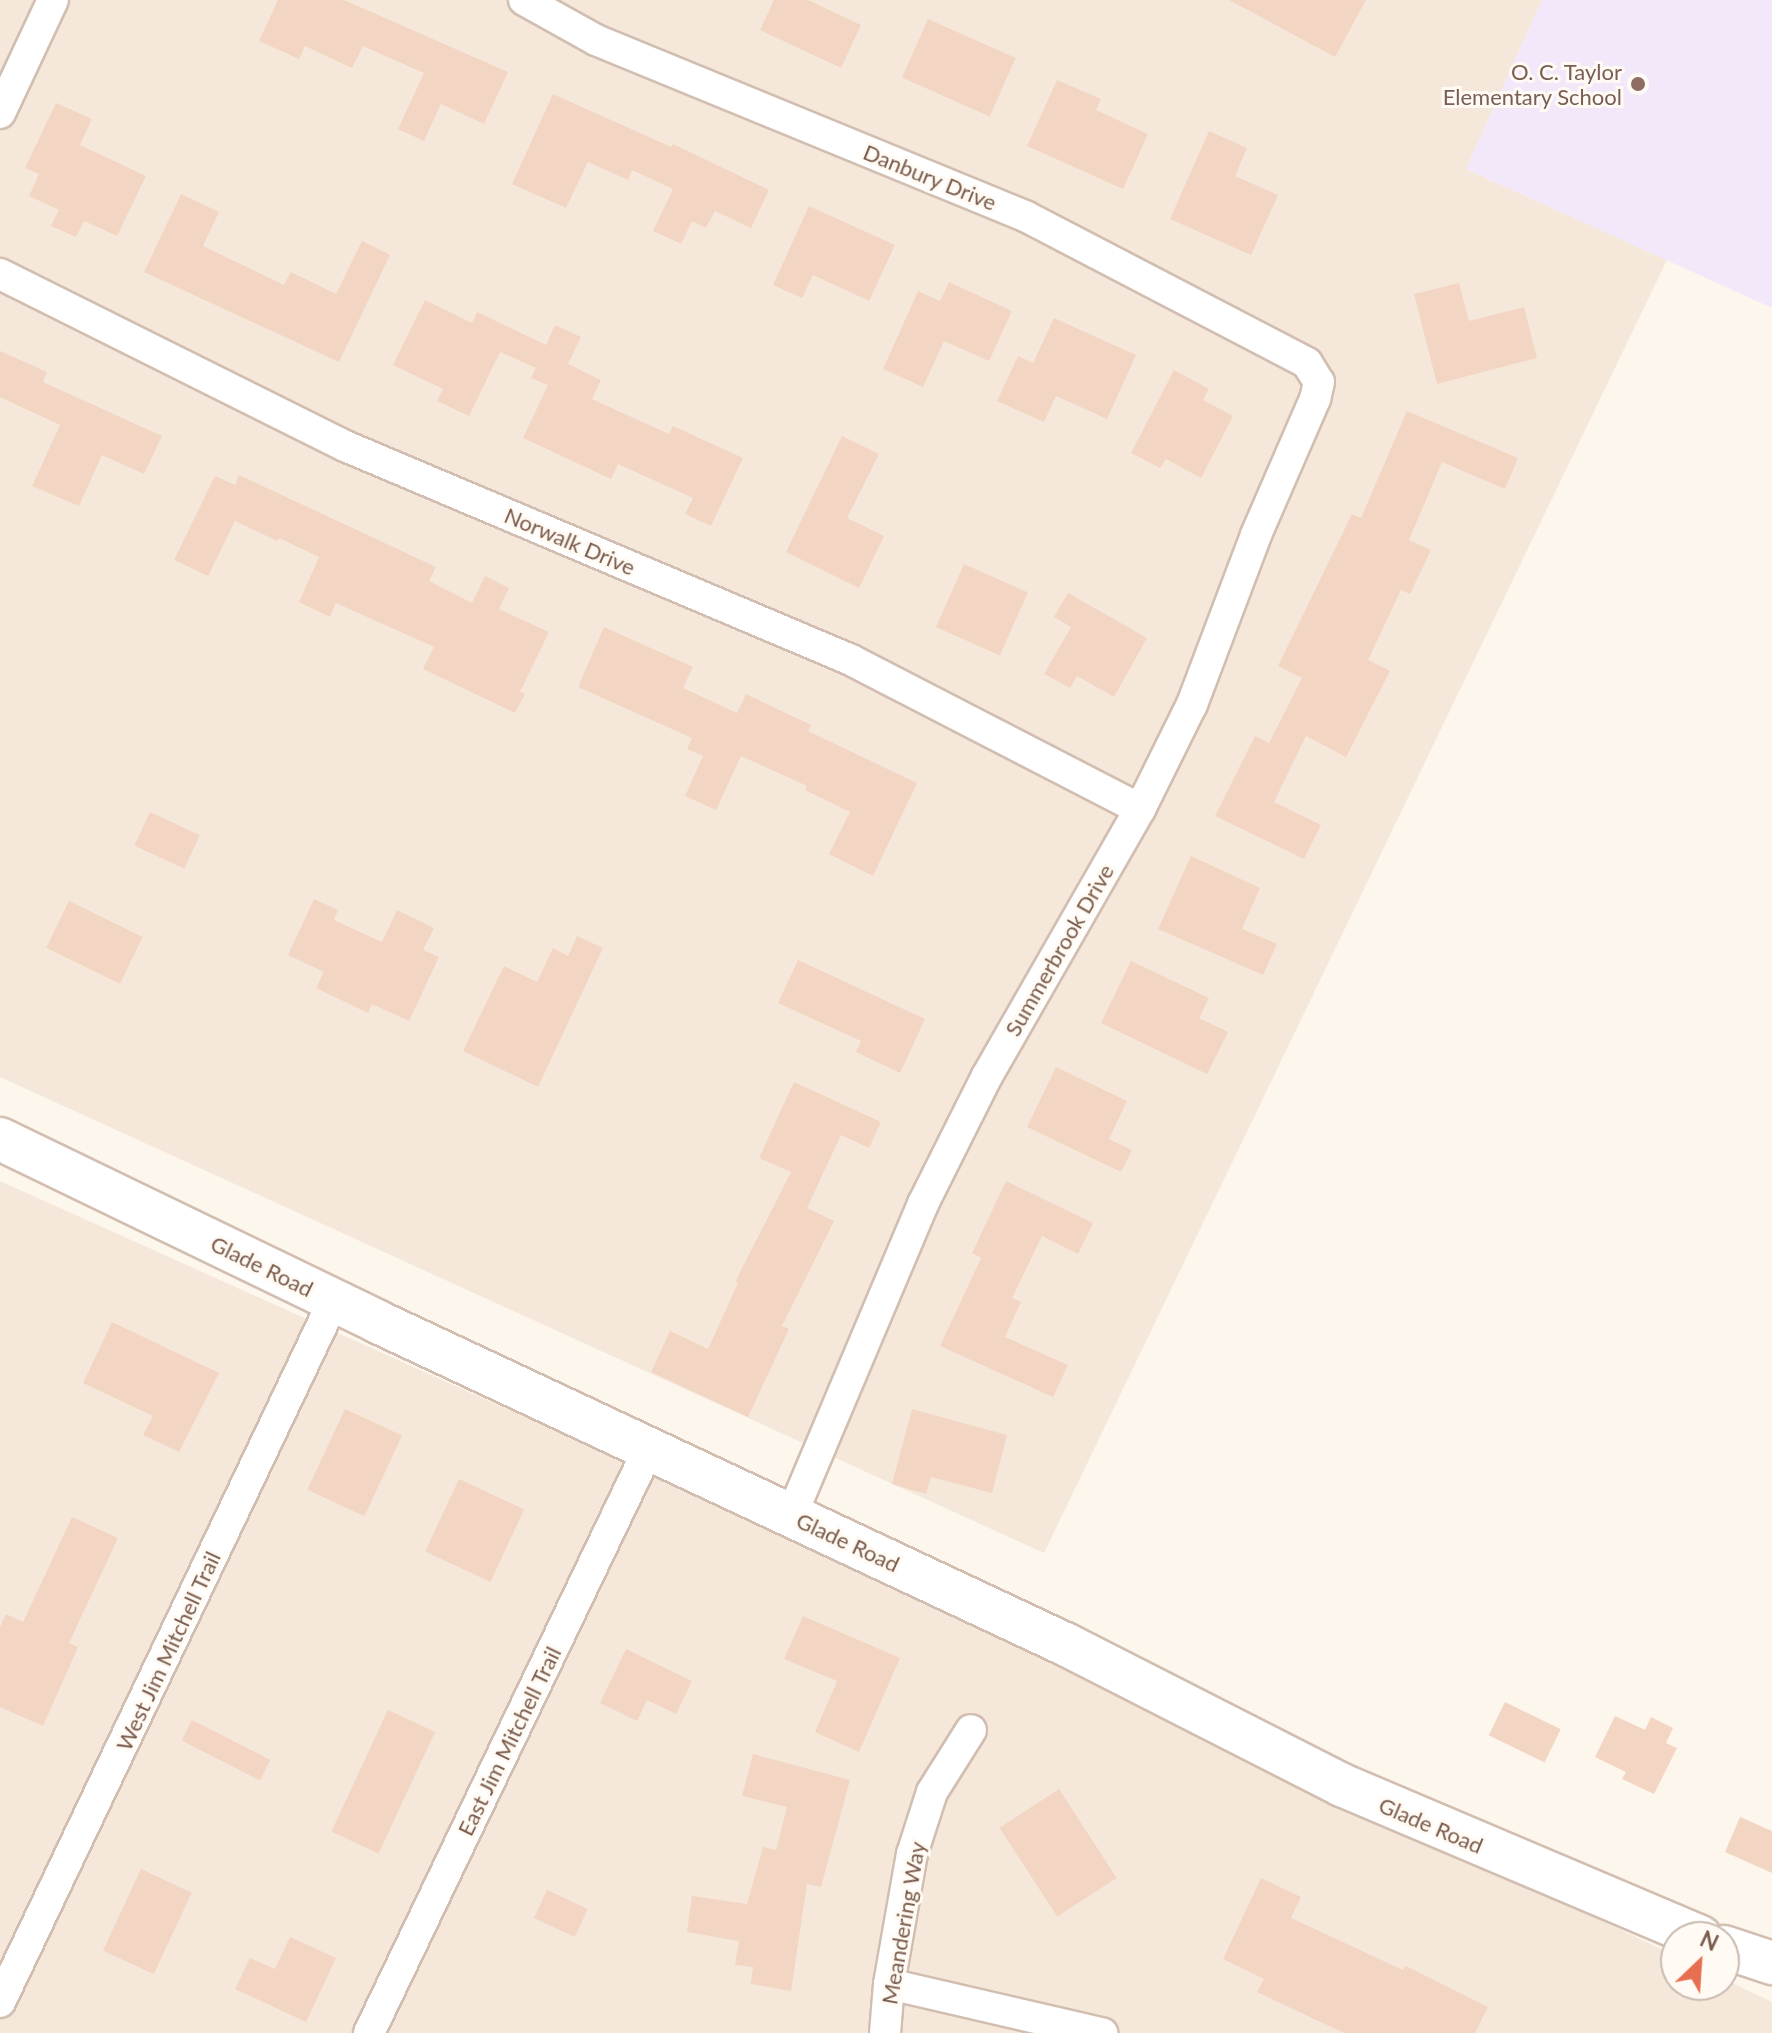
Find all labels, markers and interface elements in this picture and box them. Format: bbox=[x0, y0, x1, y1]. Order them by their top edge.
place label: O. C. Taylor Elementary School bbox=[1442, 58, 1622, 110]
marker: O. C. Taylor Elementary School bbox=[1629, 75, 1647, 93]
street label: Danbury Drive bbox=[859, 138, 1001, 216]
street label: Norwalk Drive bbox=[501, 502, 639, 580]
street label: Summerbrook Drive bbox=[999, 859, 1119, 1041]
street label: Glade Road bbox=[207, 1230, 317, 1302]
street label: Glade Road bbox=[792, 1507, 904, 1577]
street label: West Jim Mitchell Trail bbox=[110, 1547, 226, 1755]
street label: East Jim Mitchell Trail bbox=[451, 1642, 567, 1840]
street label: Glade Road bbox=[1375, 1791, 1487, 1859]
street label: Meandering Way bbox=[876, 1839, 930, 2007]
north arrow bbox=[1660, 1921, 1740, 2001]
text: N bbox=[1696, 1925, 1723, 1956]

